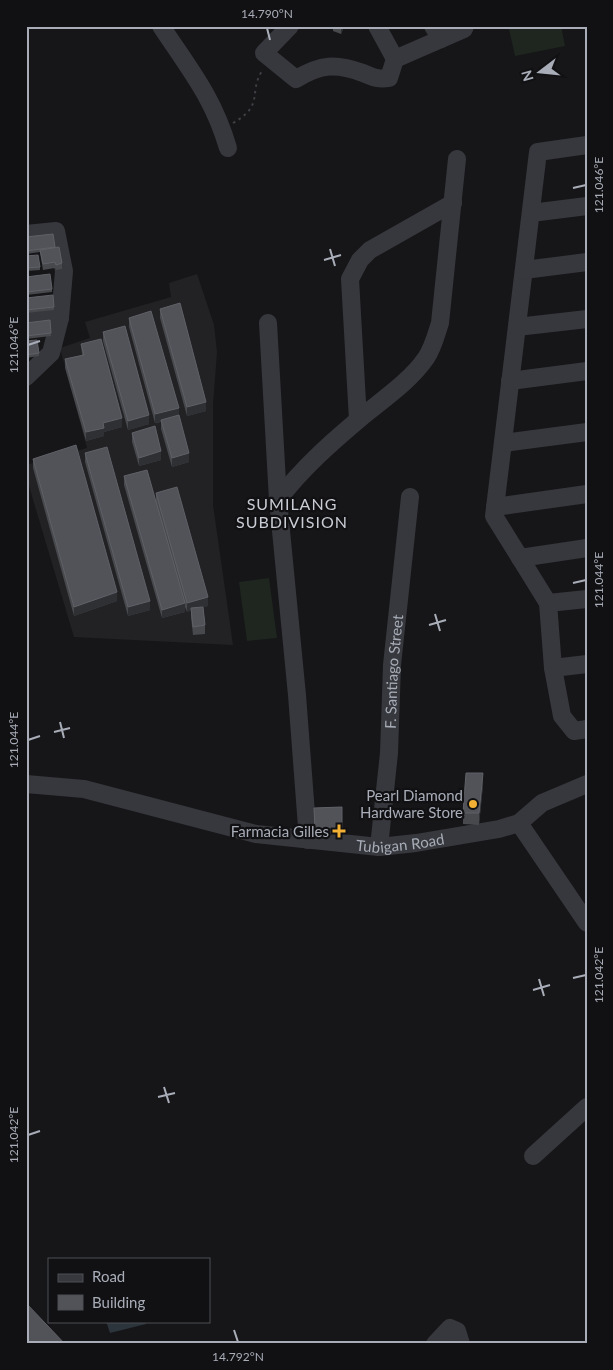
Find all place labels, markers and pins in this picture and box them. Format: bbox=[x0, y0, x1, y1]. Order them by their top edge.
place label: Pearl Diamond Hardware Store bbox=[360, 786, 463, 821]
marker: Pearl Diamond Hardware Store bbox=[467, 798, 479, 810]
place label: Farmacia Gilles bbox=[231, 822, 329, 840]
marker: Farmacia Gilles bbox=[333, 825, 345, 837]

